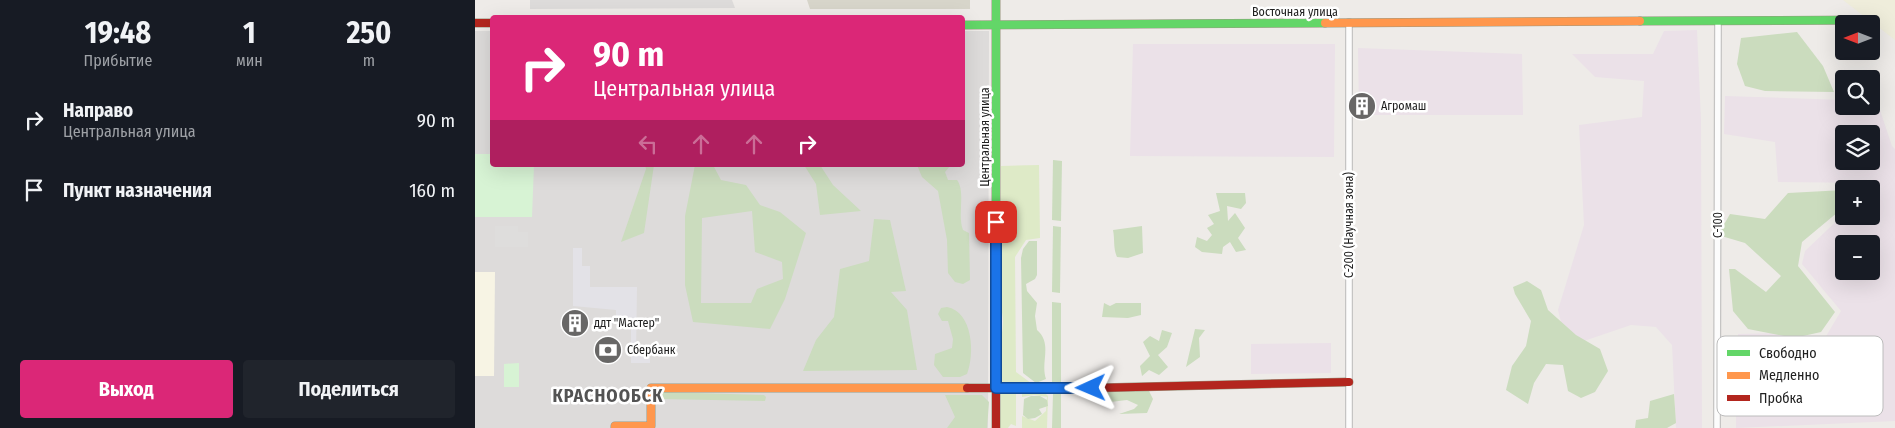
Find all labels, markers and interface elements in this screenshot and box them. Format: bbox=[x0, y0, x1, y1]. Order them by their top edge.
street label: Восточная улица bbox=[1252, 5, 1338, 19]
text: 19:48 bbox=[85, 15, 151, 51]
text: 1 bbox=[243, 15, 256, 51]
text: 250 bbox=[346, 15, 391, 51]
north arrow bbox=[1835, 15, 1880, 60]
map controls bbox=[1835, 15, 1880, 280]
text: 90 m bbox=[593, 33, 664, 75]
icon: right bbox=[510, 35, 575, 100]
text: Прибытие bbox=[84, 51, 152, 70]
text: мин bbox=[236, 51, 263, 70]
text: m bbox=[363, 51, 375, 70]
button: search bbox=[1835, 70, 1880, 115]
text: Центральная улица bbox=[593, 75, 775, 102]
street label: Центральная улица bbox=[978, 87, 992, 187]
building icon: Агромаш bbox=[1347, 91, 1377, 121]
text: Направо bbox=[63, 99, 133, 122]
place label: Агромаш bbox=[1381, 99, 1426, 113]
icon: right bbox=[20, 106, 48, 134]
text: 90 m bbox=[417, 109, 455, 132]
text: Центральная улица bbox=[63, 122, 196, 141]
button: layers bbox=[1835, 125, 1880, 170]
icon: left bbox=[634, 130, 662, 158]
icon: ahead bbox=[687, 130, 715, 158]
icon: ahead bbox=[740, 130, 768, 158]
icon: right bbox=[793, 130, 821, 158]
street label: С-200 (Научная зона) bbox=[1342, 172, 1356, 278]
icon: arrive bbox=[20, 176, 48, 204]
text: Пункт назначения bbox=[63, 179, 212, 202]
text: 160 m bbox=[409, 179, 455, 202]
button: + bbox=[1835, 180, 1880, 225]
pin bbox=[975, 201, 1017, 243]
icon: arrive bbox=[982, 208, 1010, 236]
street label: С-100 bbox=[1711, 212, 1725, 238]
button: − bbox=[1835, 235, 1880, 280]
building icon: ддт "Мастер" bbox=[560, 308, 590, 338]
place label: ддт "Мастер" bbox=[594, 316, 659, 330]
bank icon: Сбербанк bbox=[593, 335, 623, 365]
legend bbox=[1717, 336, 1883, 416]
place label: Сбербанк bbox=[627, 343, 676, 357]
text: Свободно bbox=[1759, 345, 1817, 362]
button: Выход bbox=[20, 360, 233, 418]
button: Поделиться bbox=[243, 360, 455, 418]
position arrow bbox=[1064, 361, 1116, 413]
text: Медленно bbox=[1759, 367, 1819, 384]
district label: КРАСНООБСК bbox=[552, 385, 664, 407]
text: Пробка bbox=[1759, 390, 1803, 407]

